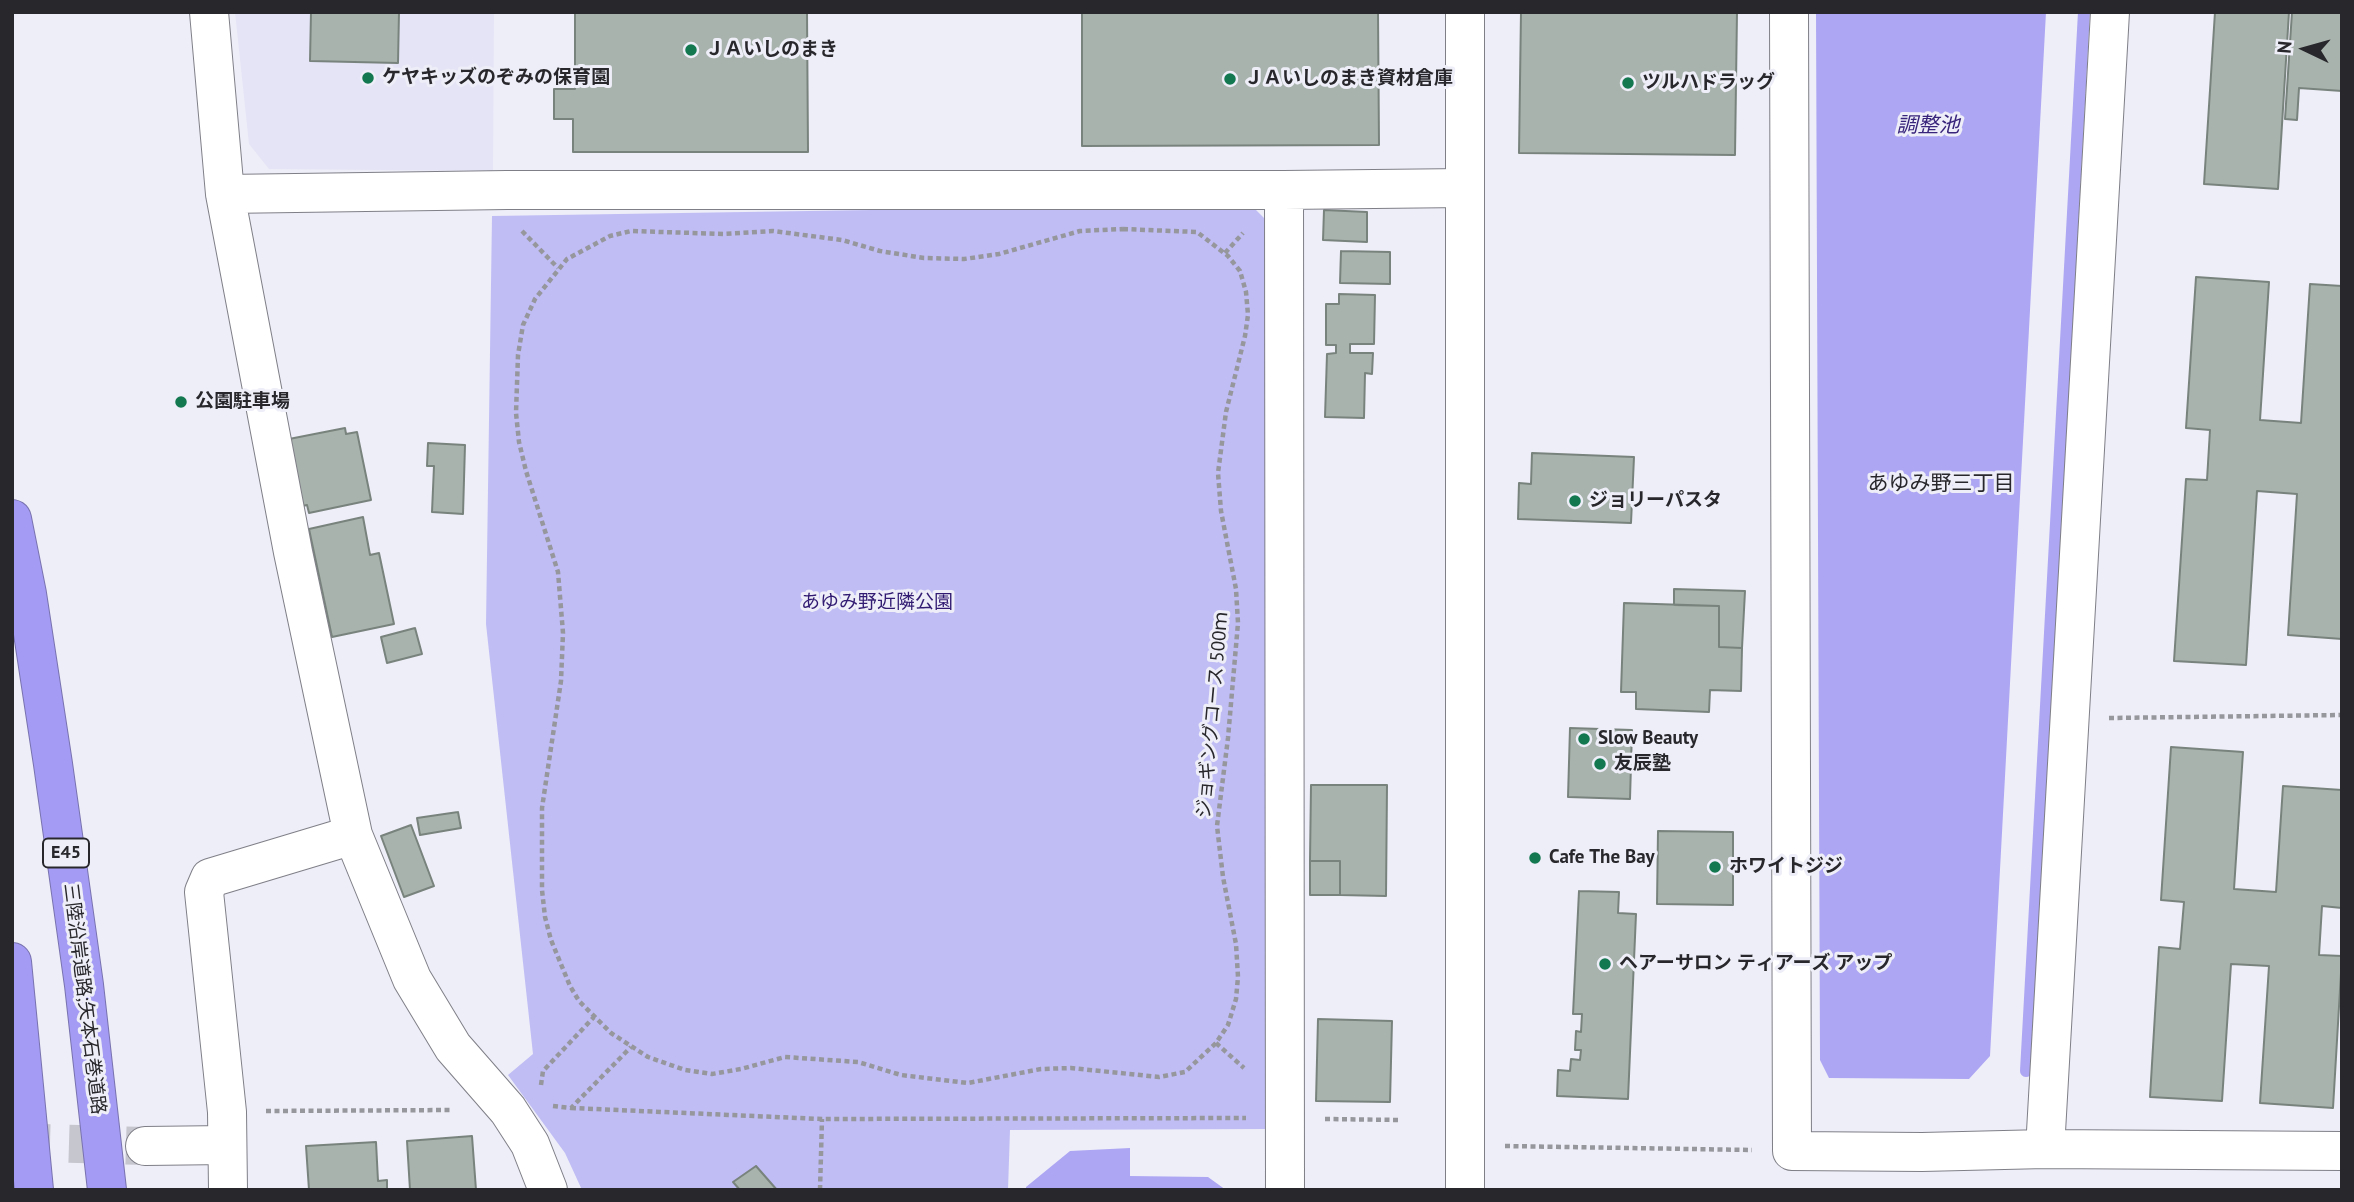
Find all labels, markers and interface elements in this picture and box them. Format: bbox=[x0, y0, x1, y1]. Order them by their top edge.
north arrow bbox=[2270, 14, 2340, 84]
place label: ＪＡいしのまき bbox=[705, 39, 838, 61]
text: N bbox=[2272, 40, 2297, 54]
marker: ＪＡいしのまき bbox=[683, 42, 699, 58]
place label: ケヤキッズのぞみの保育園 bbox=[382, 67, 610, 89]
place label: ＪＡいしのまき資材倉庫 bbox=[1244, 68, 1453, 90]
marker: ケヤキッズのぞみの保育園 bbox=[360, 70, 376, 86]
marker: ＪＡいしのまき資材倉庫 bbox=[1222, 71, 1238, 87]
place label: ツルハドラッグ bbox=[1642, 72, 1775, 94]
marker: ツルハドラッグ bbox=[1620, 75, 1636, 91]
water label: 調整池 bbox=[1897, 113, 1959, 139]
place label: 公園駐車場 bbox=[195, 391, 290, 413]
marker: 公園駐車場 bbox=[173, 394, 189, 410]
district label: あゆみ野三丁目 bbox=[1868, 471, 2014, 497]
place label: ジョリーパスタ bbox=[1589, 490, 1722, 512]
marker: ジョリーパスタ bbox=[1567, 493, 1583, 509]
park label: あゆみ野近隣公園 bbox=[801, 592, 953, 614]
street label: ジョギングコース 500ｍ bbox=[1193, 611, 1233, 819]
place label: Slow Beauty bbox=[1598, 728, 1698, 750]
marker: Slow Beauty bbox=[1576, 731, 1592, 747]
place label: 友辰塾 bbox=[1614, 753, 1671, 775]
marker: 友辰塾 bbox=[1592, 756, 1608, 772]
road number: E45 bbox=[43, 838, 89, 868]
place label: Cafe The Bay bbox=[1549, 847, 1655, 869]
marker: Cafe The Bay bbox=[1527, 850, 1543, 866]
place label: ホワイトジジ bbox=[1729, 856, 1843, 878]
marker: ホワイトジジ bbox=[1707, 859, 1723, 875]
street label: 三陸沿岸道路;矢本石巻道路 bbox=[58, 882, 110, 1116]
place label: ヘアーサロン ティアーズ アップ bbox=[1619, 953, 1892, 975]
marker: ヘアーサロン ティアーズ アップ bbox=[1597, 956, 1613, 972]

